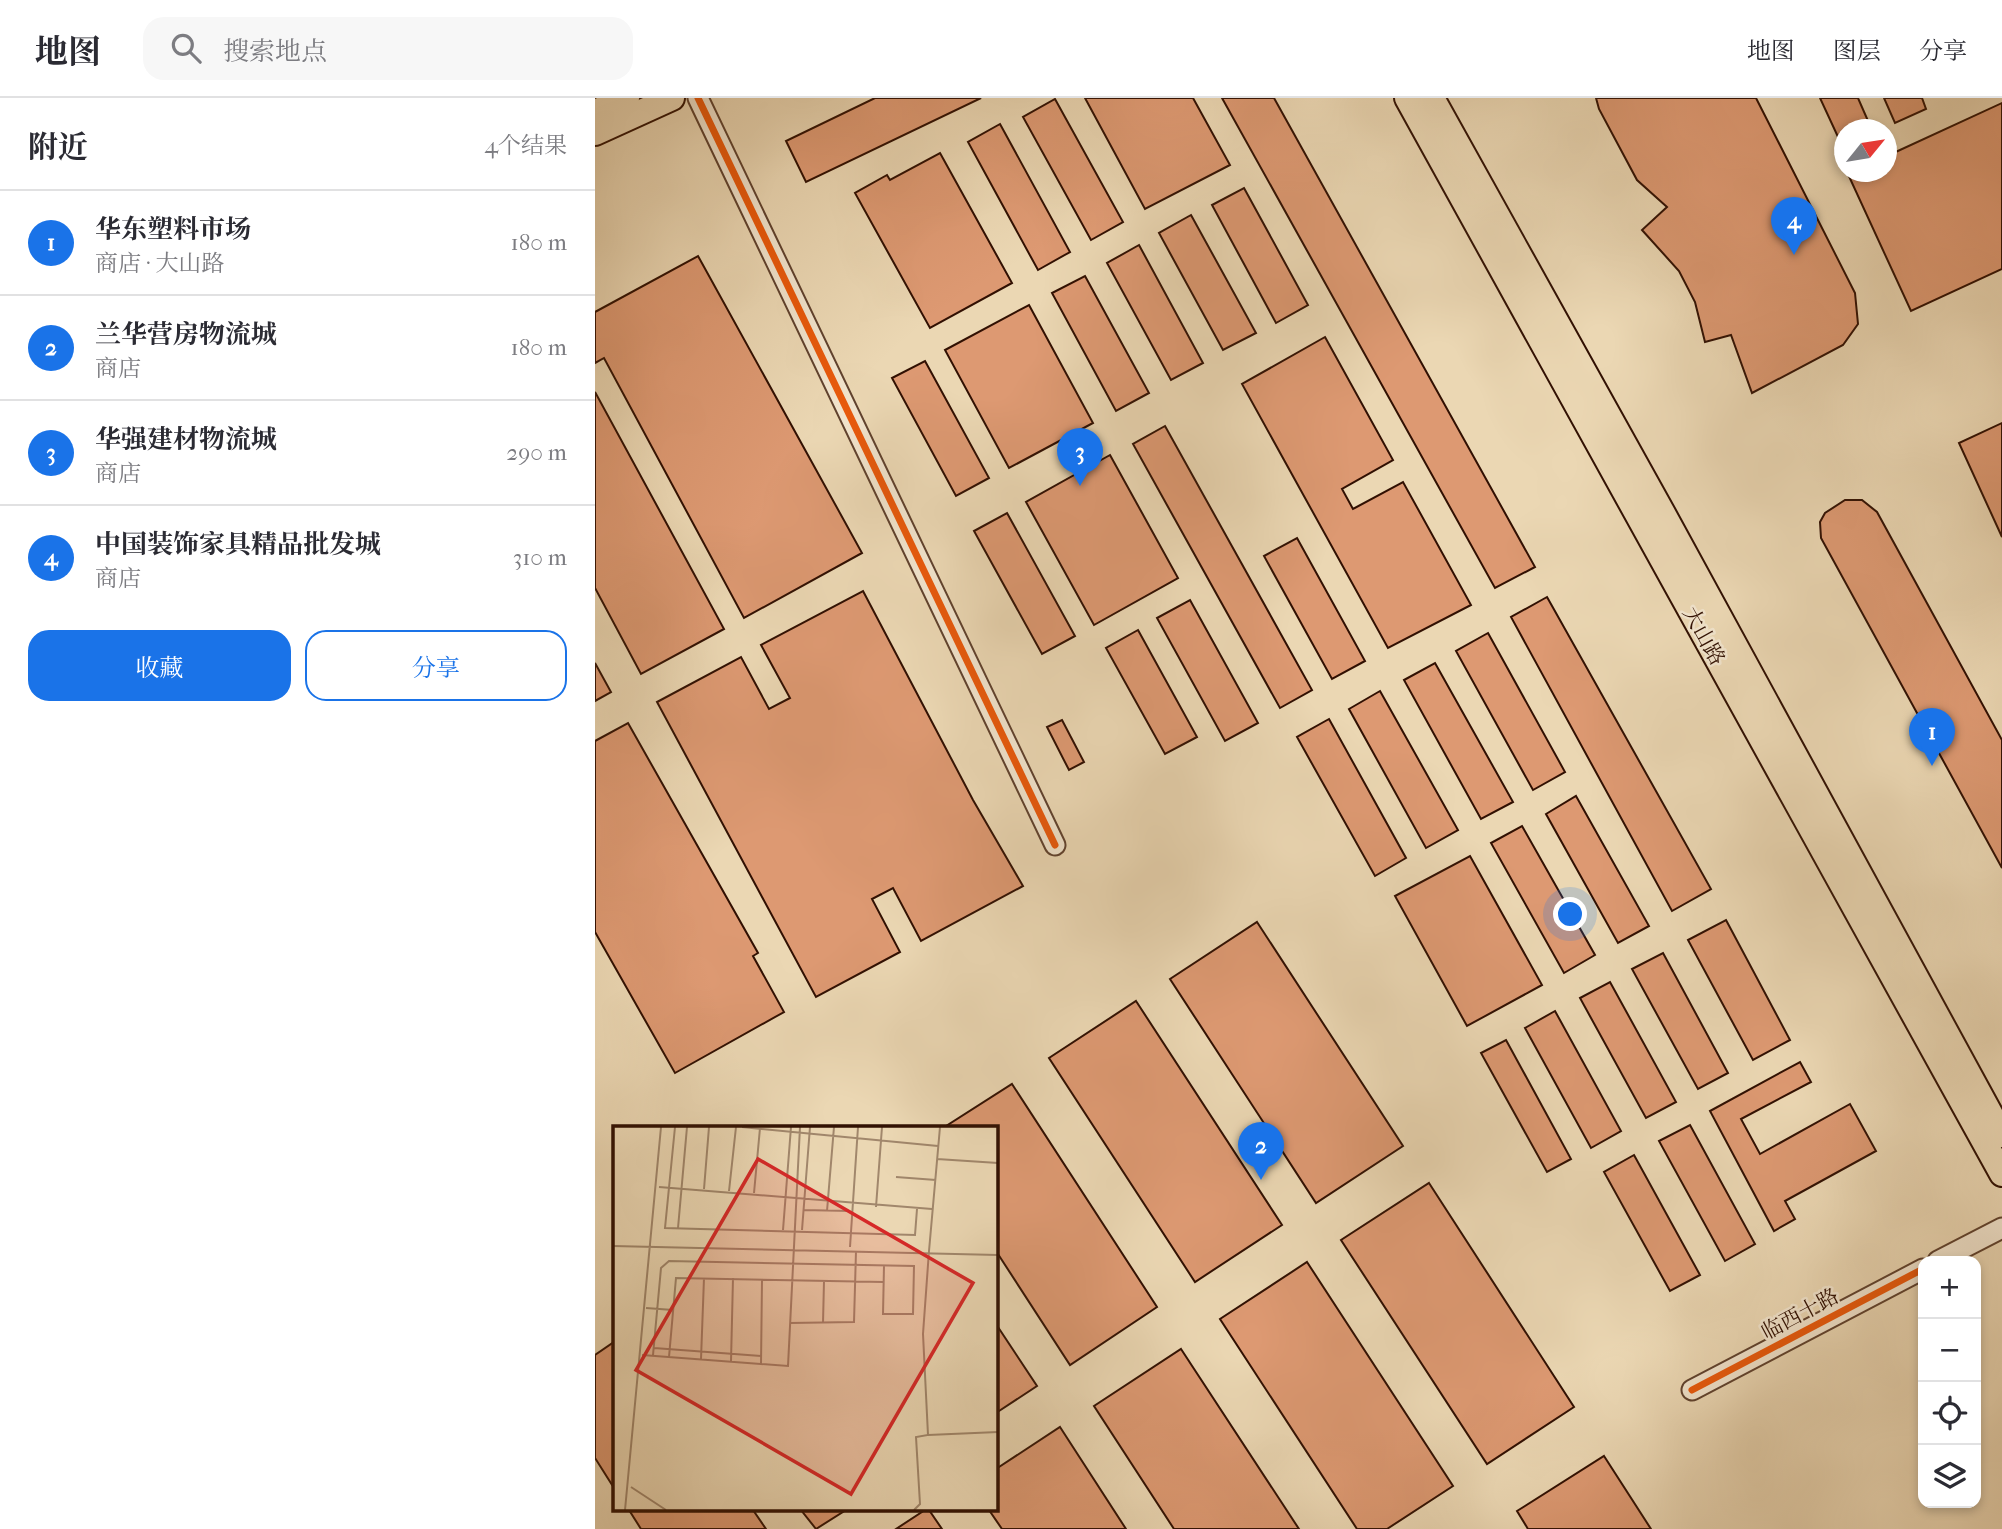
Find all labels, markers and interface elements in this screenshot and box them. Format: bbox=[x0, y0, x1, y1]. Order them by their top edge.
search box bbox=[143, 17, 633, 80]
icon: search bbox=[167, 29, 205, 67]
text: 地图 bbox=[35, 33, 101, 72]
text: 搜索地点 bbox=[223, 36, 327, 67]
text: 地图 bbox=[1747, 37, 1795, 65]
text: 图层 bbox=[1833, 37, 1881, 65]
text: 分享 bbox=[1919, 37, 1967, 65]
north arrow bbox=[1834, 119, 1897, 182]
text: 附近 bbox=[28, 130, 88, 165]
text: 4个结果 bbox=[484, 132, 567, 159]
pin: 4 bbox=[1771, 197, 1817, 255]
text: 华东塑料市场 bbox=[95, 214, 251, 245]
text: 1 bbox=[47, 229, 55, 256]
text: 180 m bbox=[510, 229, 567, 256]
text: 商店 · 大山路 bbox=[95, 250, 225, 277]
text: 兰华营房物流城 bbox=[95, 319, 277, 350]
text: 2 bbox=[45, 334, 57, 361]
text: 180 m bbox=[510, 334, 567, 361]
text: 商店 bbox=[95, 355, 141, 382]
text: 华强建材物流城 bbox=[95, 424, 277, 455]
pin: 3 bbox=[1057, 428, 1103, 486]
text: 3 bbox=[46, 439, 56, 466]
text: 290 m bbox=[506, 439, 567, 466]
text: 商店 bbox=[95, 460, 141, 487]
text: 中国装饰家具精品批发城 bbox=[95, 529, 381, 560]
text: 4 bbox=[44, 544, 58, 571]
text: 310 m bbox=[513, 544, 567, 571]
text: 商店 bbox=[95, 565, 141, 592]
street label: 大山路 bbox=[1678, 603, 1730, 669]
button: 收藏 bbox=[28, 630, 291, 701]
button: 分享 bbox=[305, 630, 567, 701]
pin: 1 bbox=[1909, 708, 1955, 766]
your location bbox=[1553, 897, 1587, 931]
pin: 2 bbox=[1238, 1122, 1284, 1180]
inset map bbox=[613, 1126, 997, 1512]
map controls bbox=[1918, 1256, 1981, 1508]
button: + bbox=[1918, 1256, 1981, 1319]
street label: 临西十路 bbox=[1757, 1284, 1843, 1344]
button: − bbox=[1918, 1319, 1981, 1382]
button: locate bbox=[1918, 1382, 1981, 1445]
button: layers bbox=[1918, 1445, 1981, 1508]

